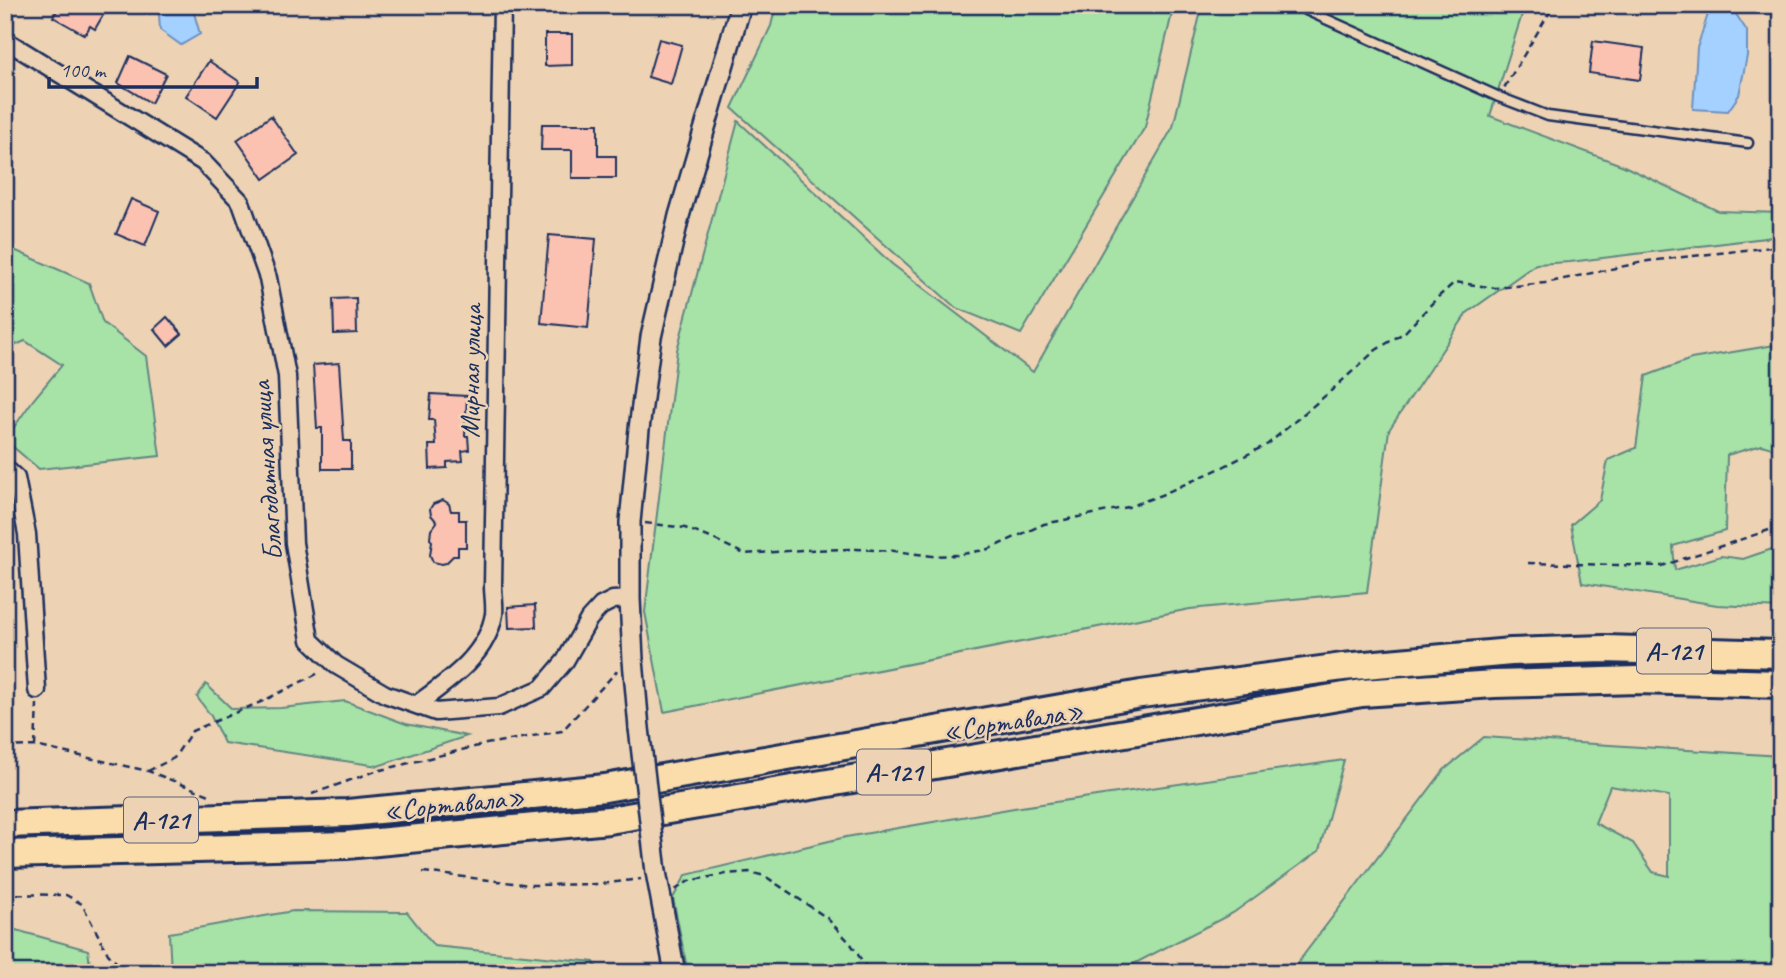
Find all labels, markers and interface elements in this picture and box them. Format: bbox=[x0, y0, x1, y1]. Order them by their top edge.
scale bar bbox=[49, 46, 257, 90]
text: 100 m bbox=[60, 57, 107, 83]
street label: Мирная улица bbox=[452, 301, 489, 438]
street label: Благодатная улица bbox=[243, 378, 290, 562]
road number: А-121 bbox=[1637, 628, 1711, 674]
street label: «Сортавала» bbox=[940, 692, 1086, 749]
road number: А-121 bbox=[857, 750, 931, 794]
street label: «Сортавала» bbox=[382, 779, 526, 828]
road number: А-121 bbox=[124, 798, 198, 842]

